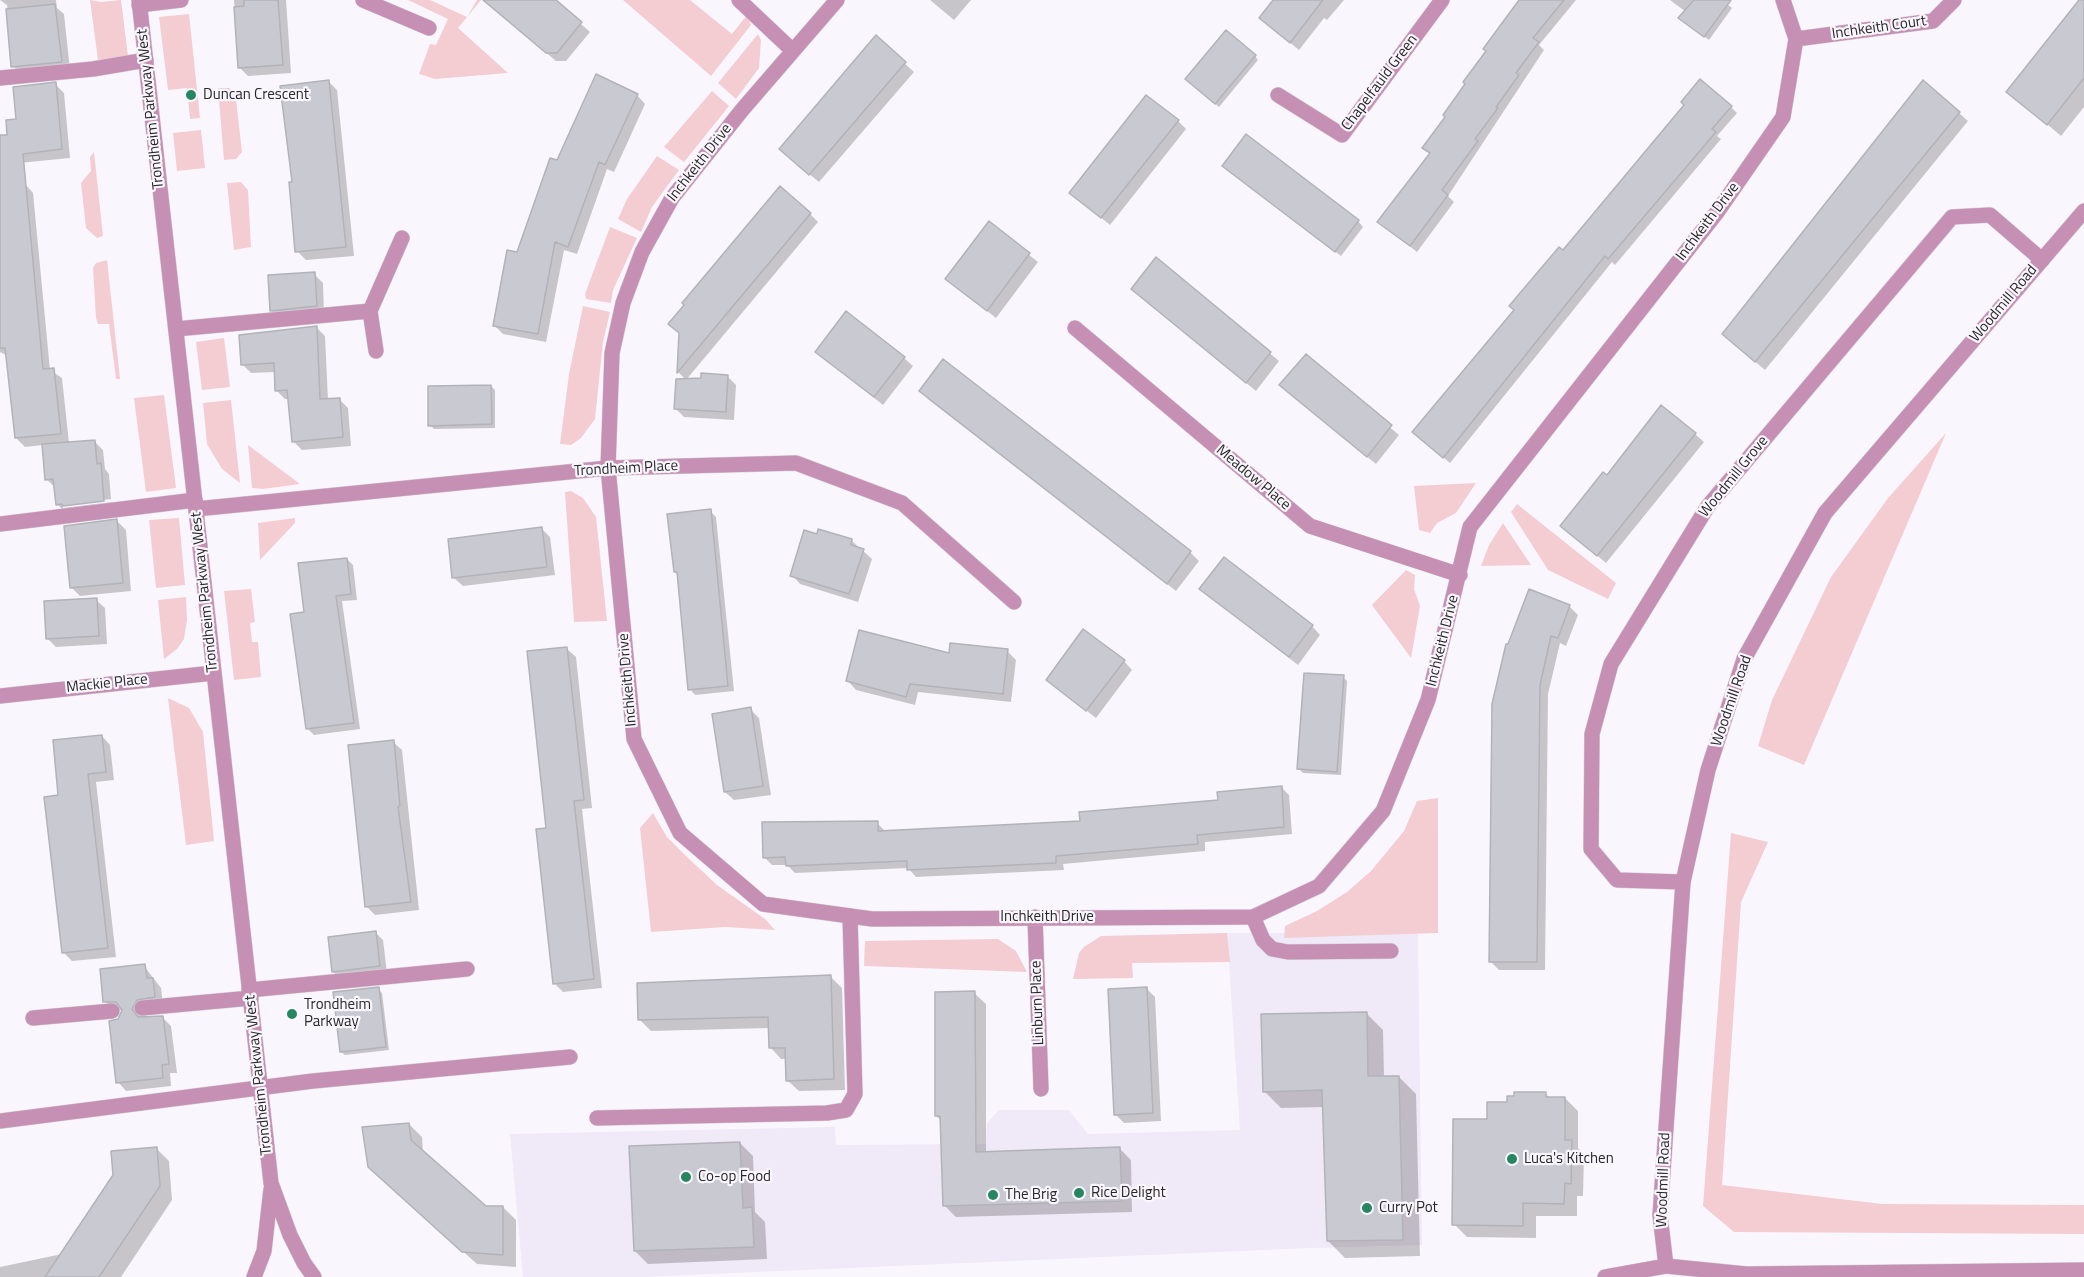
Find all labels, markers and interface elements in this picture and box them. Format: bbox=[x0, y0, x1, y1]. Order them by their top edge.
street label: Inchkeith Court bbox=[1831, 12, 1927, 44]
street label: Trondheim Parkway West bbox=[134, 28, 168, 190]
street label: Chapelfauld Green bbox=[1338, 32, 1422, 134]
place label: Duncan Crescent bbox=[203, 86, 309, 104]
marker: Duncan Crescent bbox=[184, 88, 198, 102]
street label: Inchkeith Drive bbox=[664, 121, 736, 205]
street label: Inchkeith Drive bbox=[1673, 179, 1743, 265]
street label: Woodmill Road bbox=[1966, 262, 2042, 346]
street label: Woodmill Grove bbox=[1696, 433, 1772, 521]
street label: Meadow Place bbox=[1212, 442, 1294, 514]
street label: Trondheim Place bbox=[573, 457, 679, 481]
street label: Trondheim Parkway West bbox=[188, 511, 222, 673]
street label: Inchkeith Drive bbox=[1423, 593, 1463, 689]
street label: Inchkeith Drive bbox=[615, 633, 641, 727]
street label: Woodmill Road bbox=[1708, 653, 1756, 749]
street label: Mackie Place bbox=[65, 671, 149, 697]
street label: Inchkeith Drive bbox=[1000, 908, 1094, 926]
street label: Linburn Place bbox=[1028, 960, 1048, 1046]
street label: Trondheim Parkway West bbox=[242, 994, 276, 1156]
place label: Trondheim Parkway bbox=[304, 996, 371, 1031]
marker: Trondheim Parkway bbox=[285, 1007, 299, 1021]
street label: Woodmill Road bbox=[1653, 1132, 1675, 1228]
place label: Luca's Kitchen bbox=[1524, 1150, 1614, 1168]
marker: Luca's Kitchen bbox=[1505, 1152, 1519, 1166]
place label: Co-op Food bbox=[698, 1168, 771, 1186]
marker: Co-op Food bbox=[679, 1170, 693, 1184]
place label: Rice Delight bbox=[1091, 1184, 1166, 1202]
place label: The Brig bbox=[1005, 1186, 1057, 1204]
marker: Rice Delight bbox=[1072, 1186, 1086, 1200]
marker: The Brig bbox=[986, 1188, 1000, 1202]
place label: Curry Pot bbox=[1379, 1199, 1438, 1217]
marker: Curry Pot bbox=[1360, 1201, 1374, 1215]

